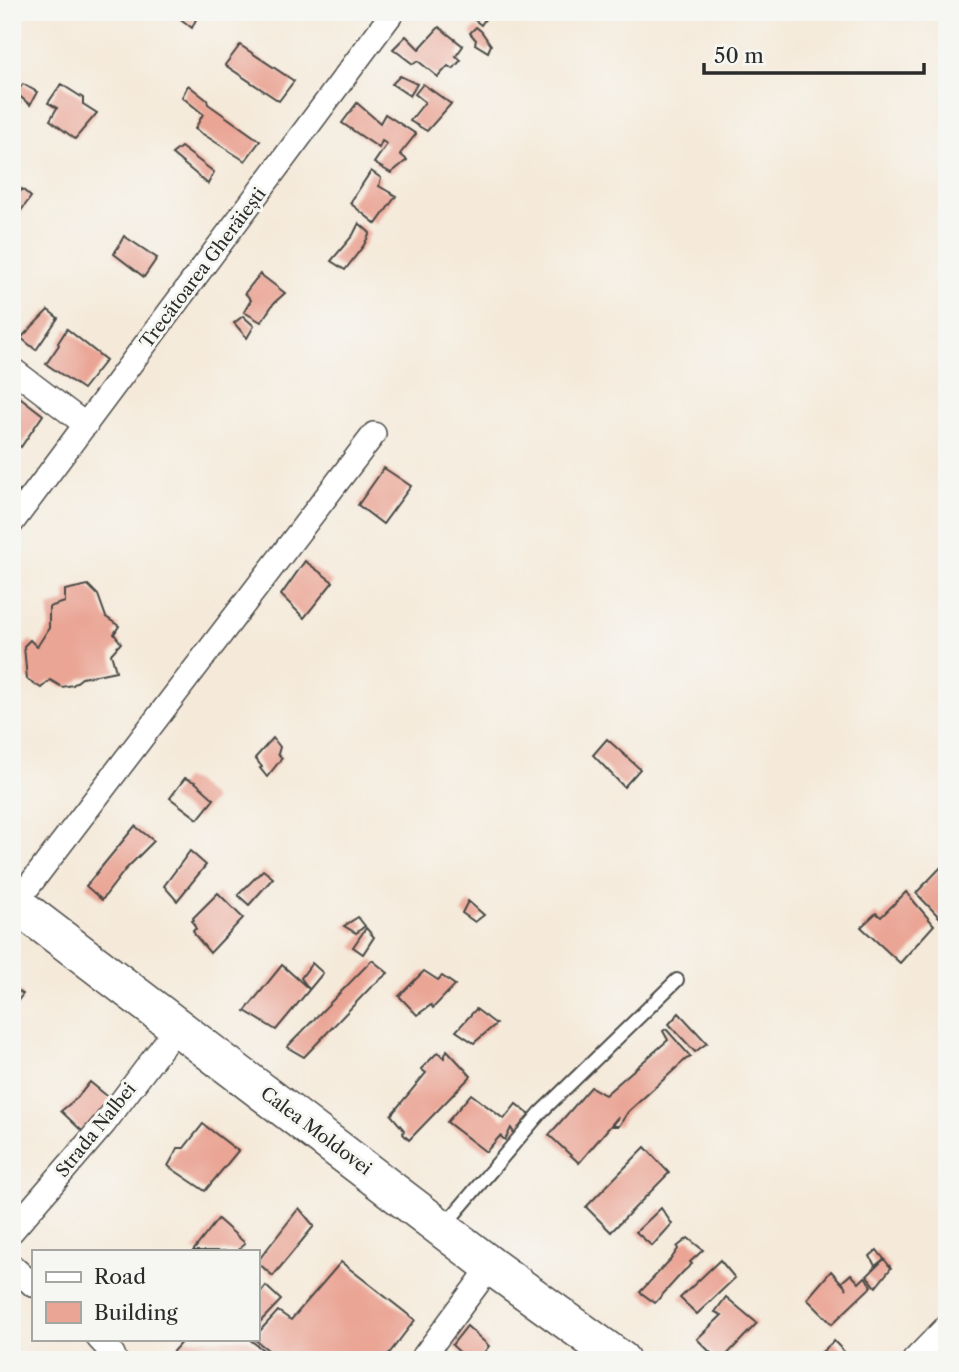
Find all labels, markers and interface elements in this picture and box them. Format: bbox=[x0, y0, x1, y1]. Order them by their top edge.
scale bar bbox=[704, 32, 924, 76]
text: 50 m bbox=[714, 43, 764, 68]
street label: Trecătoarea Gherăiești bbox=[136, 183, 271, 353]
street label: Strada Nalbei bbox=[51, 1078, 141, 1182]
street label: Calea Moldovei bbox=[256, 1082, 376, 1180]
legend bbox=[32, 1250, 259, 1340]
text: Road bbox=[94, 1264, 146, 1289]
text: Building bbox=[94, 1300, 179, 1325]

